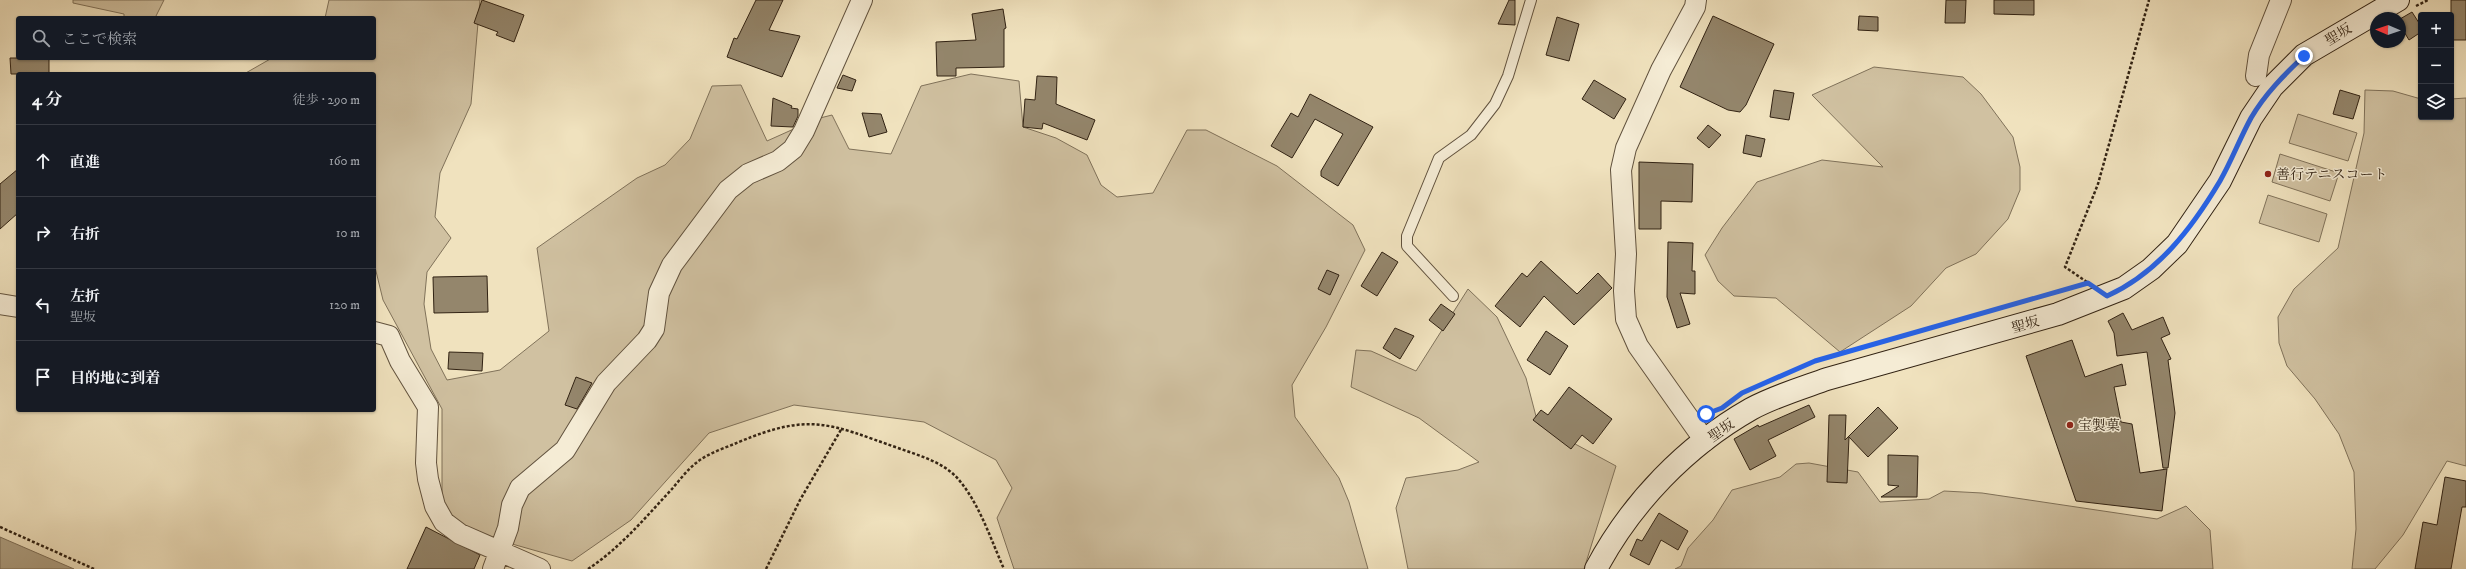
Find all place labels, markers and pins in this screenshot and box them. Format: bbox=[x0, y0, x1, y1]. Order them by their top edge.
place label: 善行テニスコート bbox=[2276, 166, 2387, 184]
marker: 善行テニスコート bbox=[2263, 169, 2273, 179]
place label: 宝製菓 bbox=[2078, 417, 2120, 435]
marker: 宝製菓 bbox=[2065, 420, 2075, 430]

